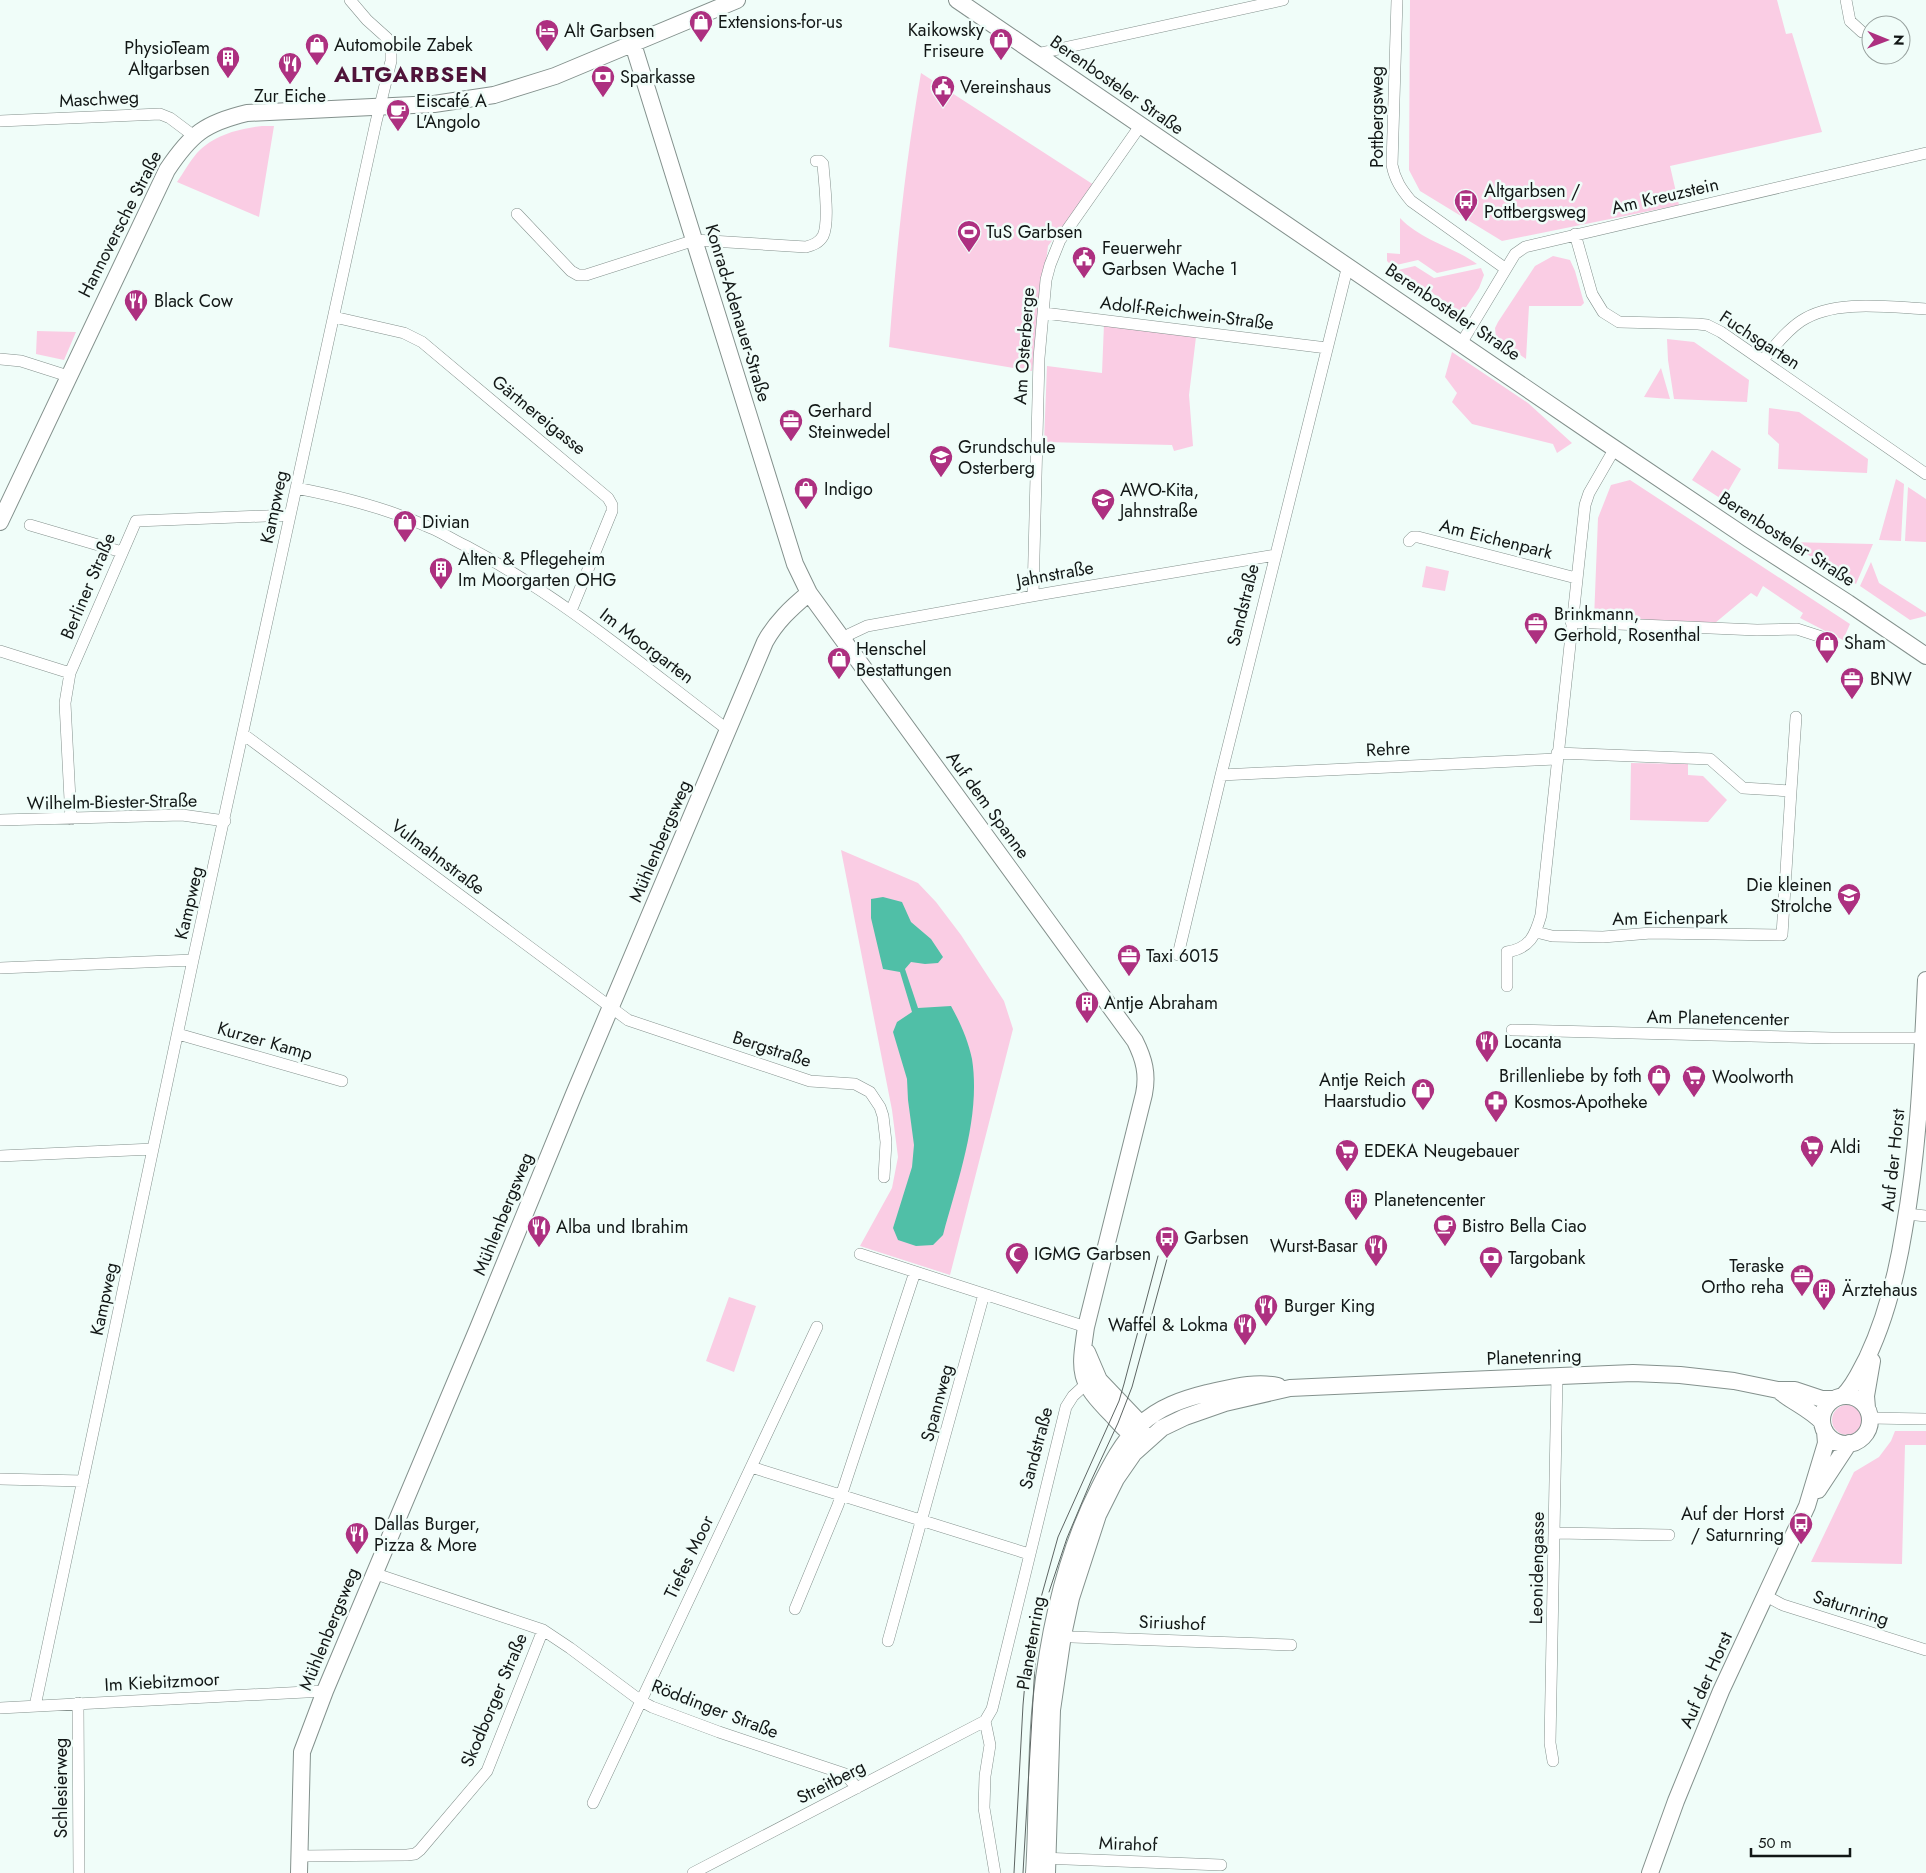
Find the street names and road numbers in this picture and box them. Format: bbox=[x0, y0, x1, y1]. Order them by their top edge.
street label: Berenbosteler Straße bbox=[1045, 29, 1189, 141]
street label: Pottbergsweg bbox=[1364, 66, 1390, 168]
street label: Maschweg bbox=[58, 84, 140, 114]
street label: Hannoversche Straße bbox=[72, 146, 168, 302]
street label: Am Kreuzstein bbox=[1609, 171, 1721, 221]
street label: Konrad-Adenauer-Straße bbox=[699, 221, 777, 405]
street label: Berenbosteler Straße bbox=[1380, 257, 1526, 367]
street label: Am Osterberge bbox=[1007, 286, 1041, 406]
street label: Adolf-Reichwein-Straße bbox=[1099, 289, 1275, 337]
street label: Fuchsgarten bbox=[1715, 304, 1805, 376]
street label: Gärtnereigasse bbox=[486, 369, 592, 461]
street label: Kampweg bbox=[254, 468, 294, 546]
street label: Berenbosteler Straße bbox=[1714, 485, 1860, 593]
street label: Am Eichenpark bbox=[1437, 512, 1555, 566]
street label: Berliner Straße bbox=[54, 529, 122, 643]
street label: Jahnstraße bbox=[1012, 554, 1096, 594]
street label: Sandstraße bbox=[1220, 561, 1266, 649]
street label: Im Moorgarten bbox=[594, 602, 700, 690]
street label: Rehre bbox=[1365, 735, 1411, 763]
street label: Auf dem Spanne bbox=[940, 746, 1036, 864]
street label: Mühlenbergsweg bbox=[622, 776, 698, 906]
street label: Wilhelm-Biester-Straße bbox=[26, 788, 198, 816]
street label: Vulmahnstraße bbox=[386, 813, 490, 901]
street label: Kampweg bbox=[168, 864, 210, 942]
street label: Am Eichenpark bbox=[1612, 904, 1728, 932]
street label: Am Planetencenter bbox=[1646, 1004, 1790, 1032]
street label: Kurzer Kamp bbox=[214, 1015, 316, 1067]
street label: Bergstraße bbox=[729, 1024, 815, 1074]
street label: Auf der Horst bbox=[1875, 1107, 1911, 1213]
street label: Mühlenbergsweg bbox=[466, 1149, 540, 1279]
street label: Kampweg bbox=[84, 1260, 124, 1338]
street label: Planetenring bbox=[1486, 1342, 1582, 1372]
street label: Spannweg bbox=[914, 1361, 960, 1445]
street label: Sandstraße bbox=[1013, 1404, 1059, 1492]
street label: Tiefes Moor bbox=[658, 1510, 721, 1603]
street label: Leonidengasse bbox=[1523, 1511, 1551, 1625]
street label: Mühlenbergsweg bbox=[292, 1564, 366, 1694]
street label: Saturnring bbox=[1810, 1584, 1892, 1632]
street label: Planetenring bbox=[1010, 1594, 1052, 1692]
street label: Siriushof bbox=[1138, 1609, 1207, 1637]
street label: Auf der Horst bbox=[1673, 1627, 1739, 1732]
street label: Skodborger Straße bbox=[454, 1629, 534, 1771]
street label: Im Kiebitzmoor bbox=[104, 1666, 221, 1698]
street label: Röddinger Straße bbox=[648, 1673, 782, 1745]
street label: Schlesierweg bbox=[48, 1738, 74, 1838]
street label: Streitberg bbox=[792, 1754, 870, 1810]
street label: Mirahof bbox=[1098, 1830, 1159, 1858]

